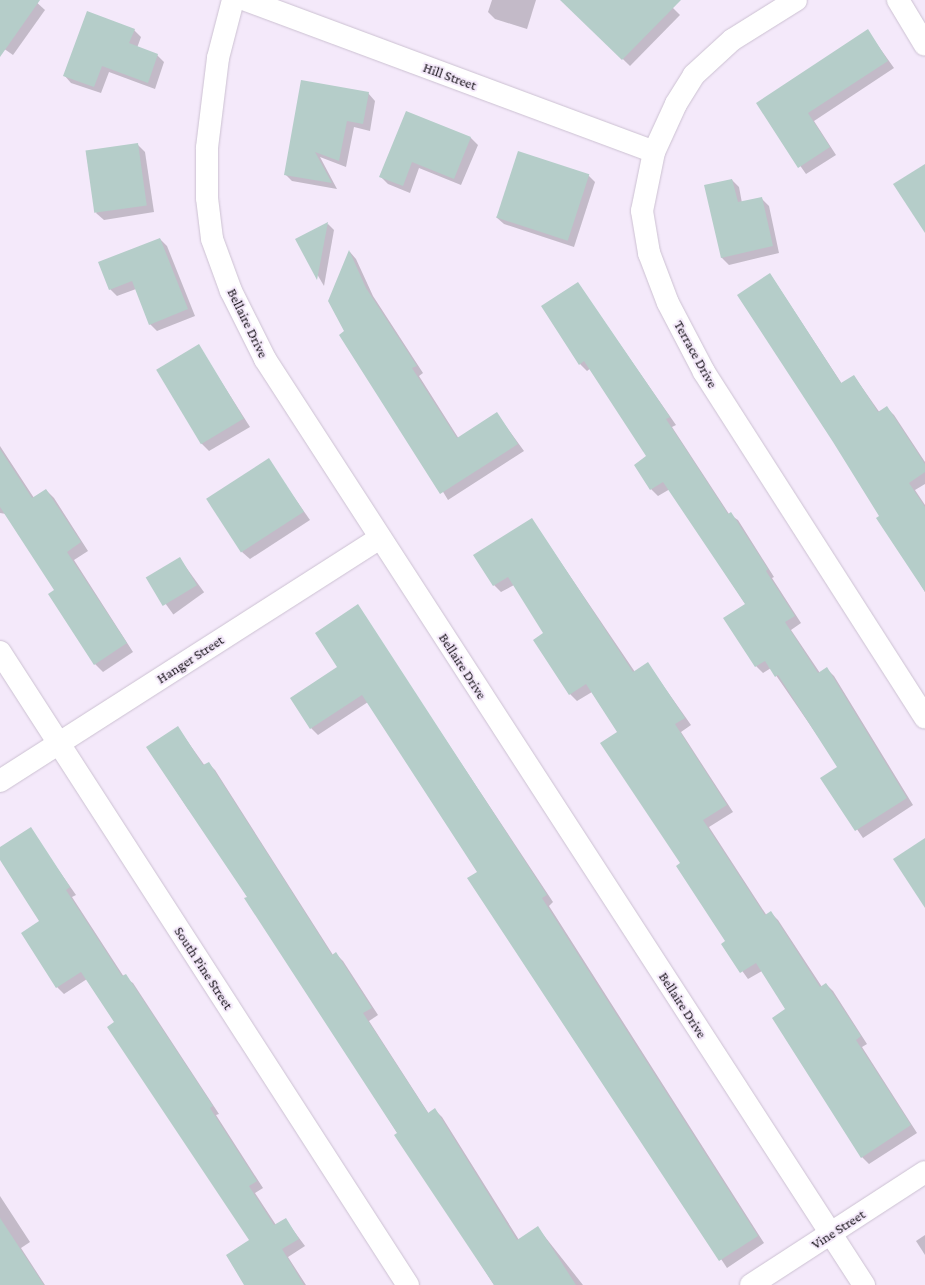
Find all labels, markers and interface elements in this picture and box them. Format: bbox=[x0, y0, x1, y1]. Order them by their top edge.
street label: Hill Street bbox=[421, 59, 479, 93]
street label: Bellaire Drive bbox=[224, 286, 272, 360]
street label: Terrace Drive bbox=[671, 317, 721, 391]
street label: Bellaire Drive bbox=[435, 630, 491, 702]
street label: Hanger Street bbox=[153, 631, 227, 687]
street label: South Pine Street bbox=[171, 923, 237, 1013]
street label: Bellaire Drive bbox=[655, 969, 711, 1041]
street label: Vine Street bbox=[808, 1205, 868, 1253]

